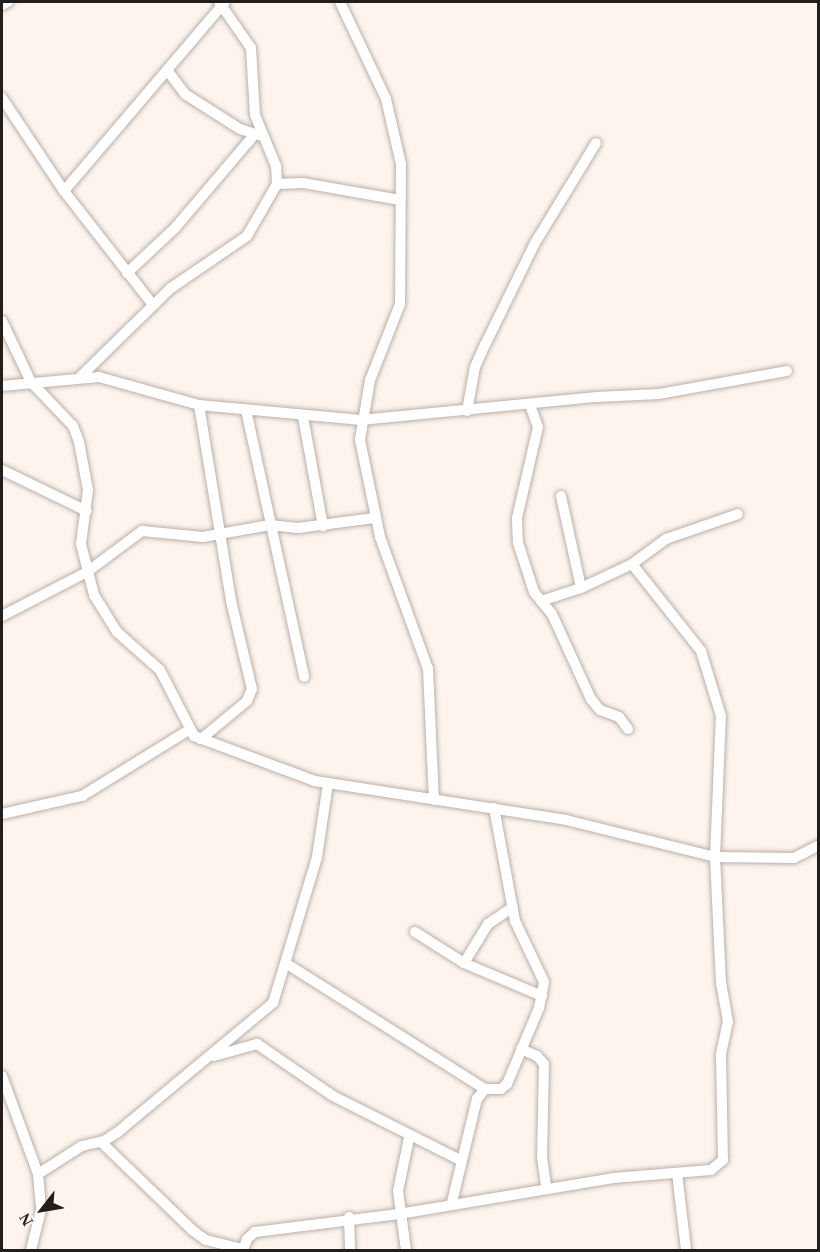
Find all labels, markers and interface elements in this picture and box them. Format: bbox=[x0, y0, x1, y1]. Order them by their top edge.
north arrow bbox=[12, 1180, 72, 1240]
text: N bbox=[16, 1210, 36, 1229]

